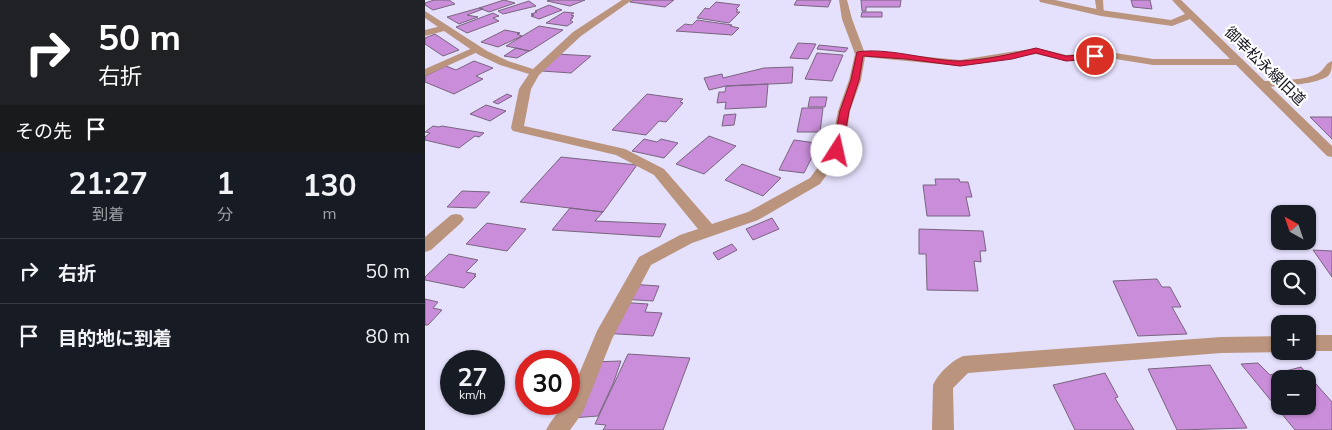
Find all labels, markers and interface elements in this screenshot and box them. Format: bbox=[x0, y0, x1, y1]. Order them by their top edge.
text: 50 m bbox=[98, 15, 181, 59]
icon: right bbox=[15, 20, 80, 85]
street label: 御幸松永線旧道 bbox=[1221, 22, 1310, 109]
pin bbox=[1074, 35, 1116, 77]
icon: arrive bbox=[1081, 42, 1109, 70]
text: 右折 bbox=[98, 62, 142, 90]
icon: arrive bbox=[82, 115, 110, 143]
text: その先 bbox=[15, 119, 72, 143]
position arrow bbox=[810, 124, 862, 176]
text: 21:27 bbox=[68, 164, 148, 202]
text: 1 bbox=[216, 164, 234, 202]
text: 130 bbox=[303, 166, 357, 204]
text: m bbox=[323, 203, 337, 223]
text: 到着 bbox=[92, 204, 124, 224]
text: 分 bbox=[217, 204, 233, 224]
north arrow bbox=[1271, 205, 1316, 250]
map controls bbox=[1271, 205, 1316, 415]
icon: right bbox=[15, 257, 43, 285]
text: 50 m bbox=[366, 259, 410, 283]
button: search bbox=[1271, 260, 1316, 305]
text: 右折 bbox=[58, 261, 96, 285]
button: + bbox=[1271, 315, 1316, 360]
icon: arrive bbox=[15, 322, 43, 350]
text: 80 m bbox=[366, 324, 410, 348]
text: 目的地に到着 bbox=[58, 326, 172, 350]
speed limit sign: 30 bbox=[515, 350, 580, 415]
text: 27 bbox=[457, 361, 488, 392]
button: − bbox=[1271, 370, 1316, 415]
text: km/h bbox=[459, 387, 486, 402]

